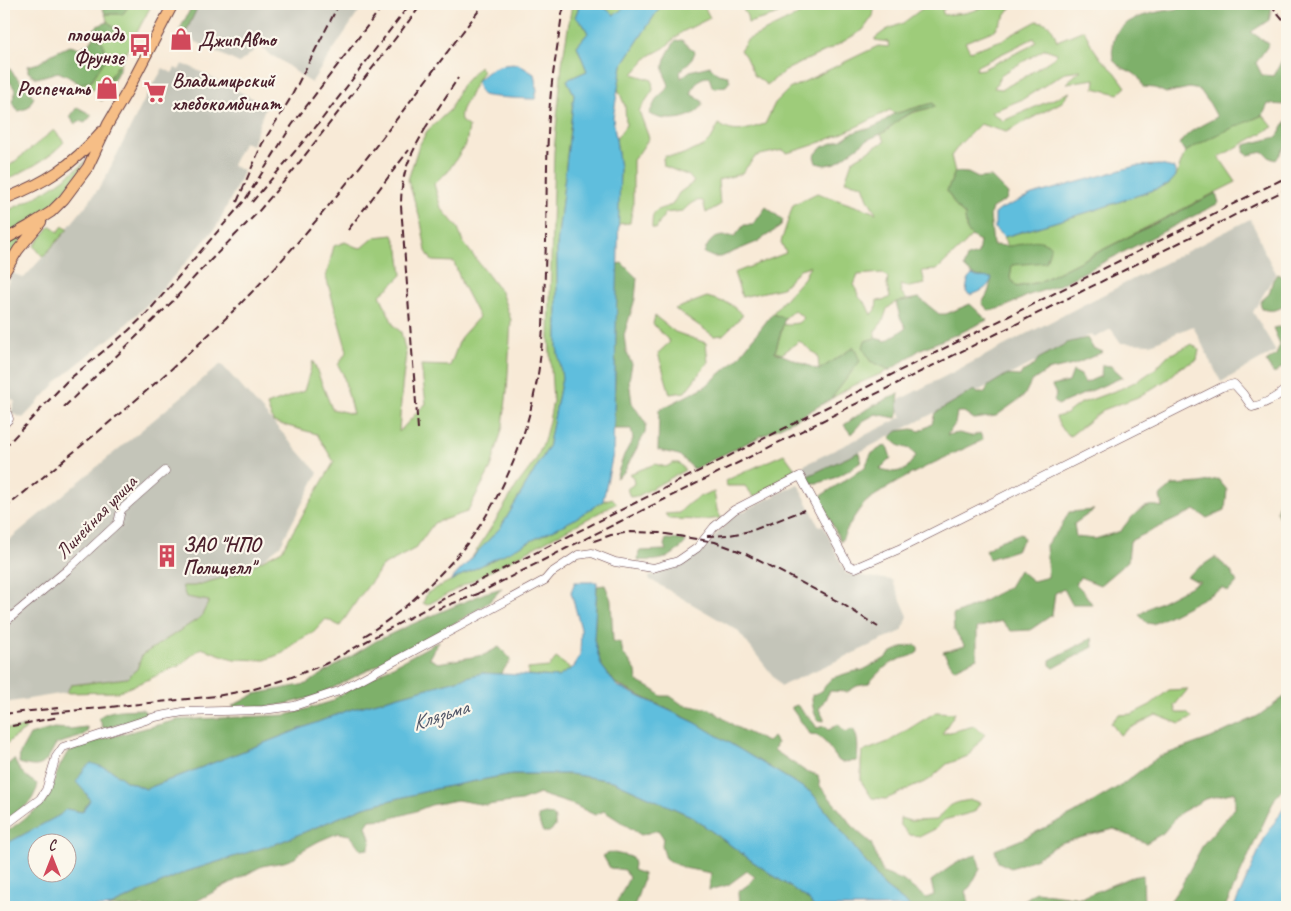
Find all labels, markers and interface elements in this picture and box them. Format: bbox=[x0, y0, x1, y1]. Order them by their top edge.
place label: площадь Фрунзе bbox=[66, 22, 126, 70]
shop icon: ДжипАвто bbox=[168, 26, 194, 52]
place label: ДжипАвто bbox=[198, 27, 278, 52]
bus stop icon: площадь Фрунзе bbox=[127, 32, 153, 58]
place label: Владимирский хлебокомбинат bbox=[172, 68, 282, 116]
shop icon: Роспечать bbox=[94, 75, 120, 101]
place label: Роспечать bbox=[17, 76, 92, 101]
supermarket icon: Владимирский хлебокомбинат bbox=[142, 79, 168, 105]
street label: Линейная улица bbox=[50, 468, 143, 564]
place label: ЗАО "НПО Полицелл" bbox=[183, 532, 263, 580]
building icon: ЗАО "НПО Полицелл" bbox=[154, 543, 180, 569]
water label: Клязьма bbox=[409, 693, 474, 736]
north arrow bbox=[28, 834, 78, 884]
text: С bbox=[49, 837, 58, 854]

